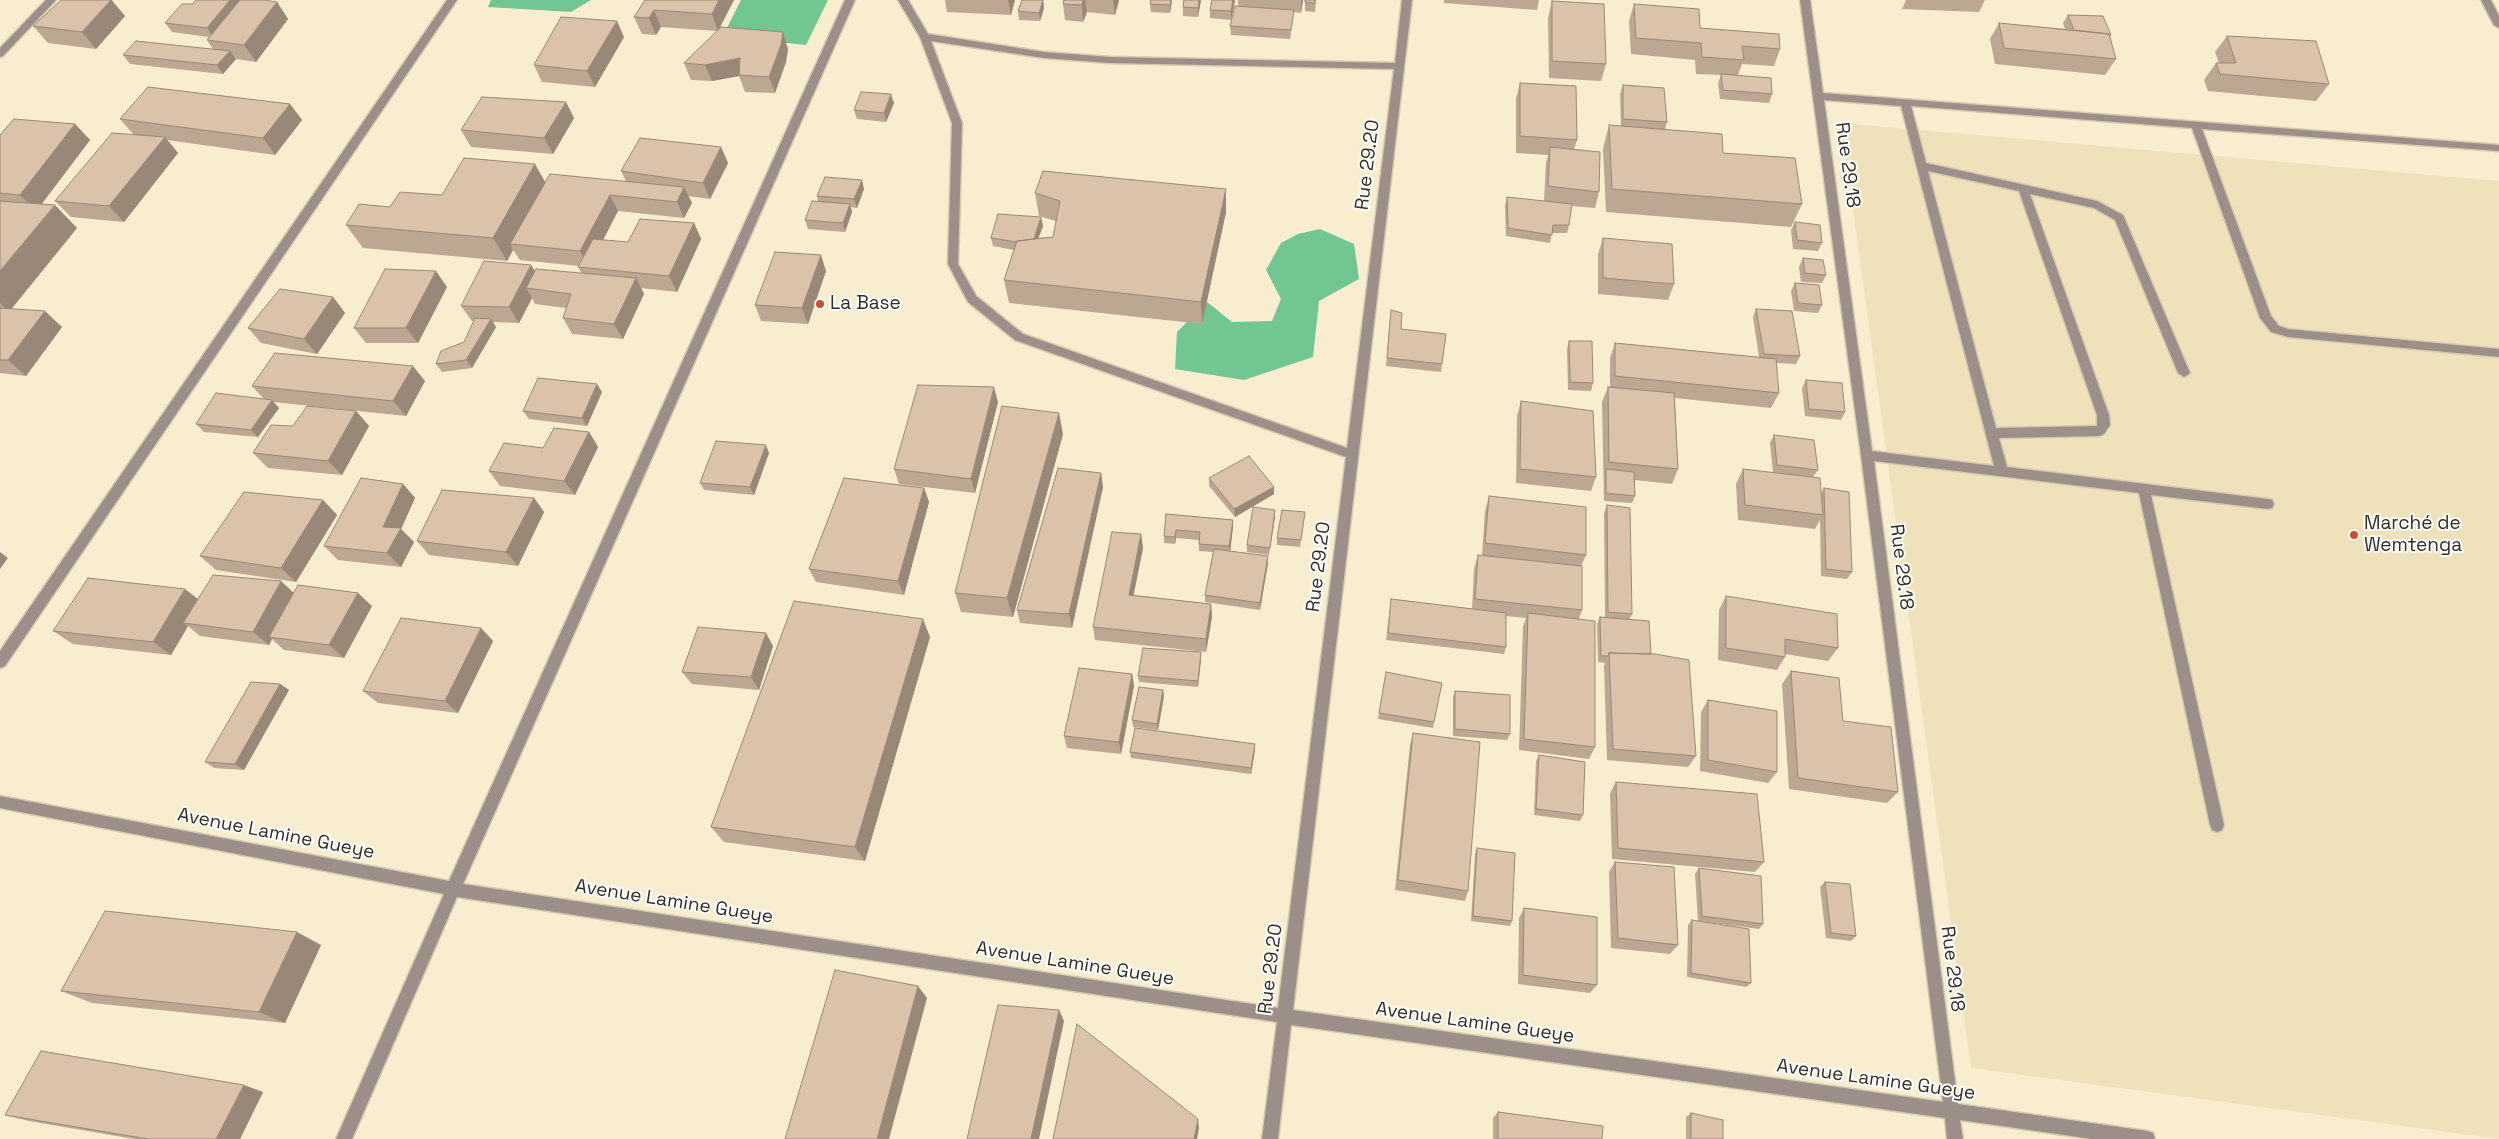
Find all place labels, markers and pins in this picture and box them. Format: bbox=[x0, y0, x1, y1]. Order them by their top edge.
place label: La Base bbox=[830, 293, 901, 315]
marker: La Base bbox=[814, 298, 826, 310]
place label: Marché de Wemtenga bbox=[2364, 513, 2462, 557]
marker: Marché de Wemtenga bbox=[2348, 529, 2360, 541]

